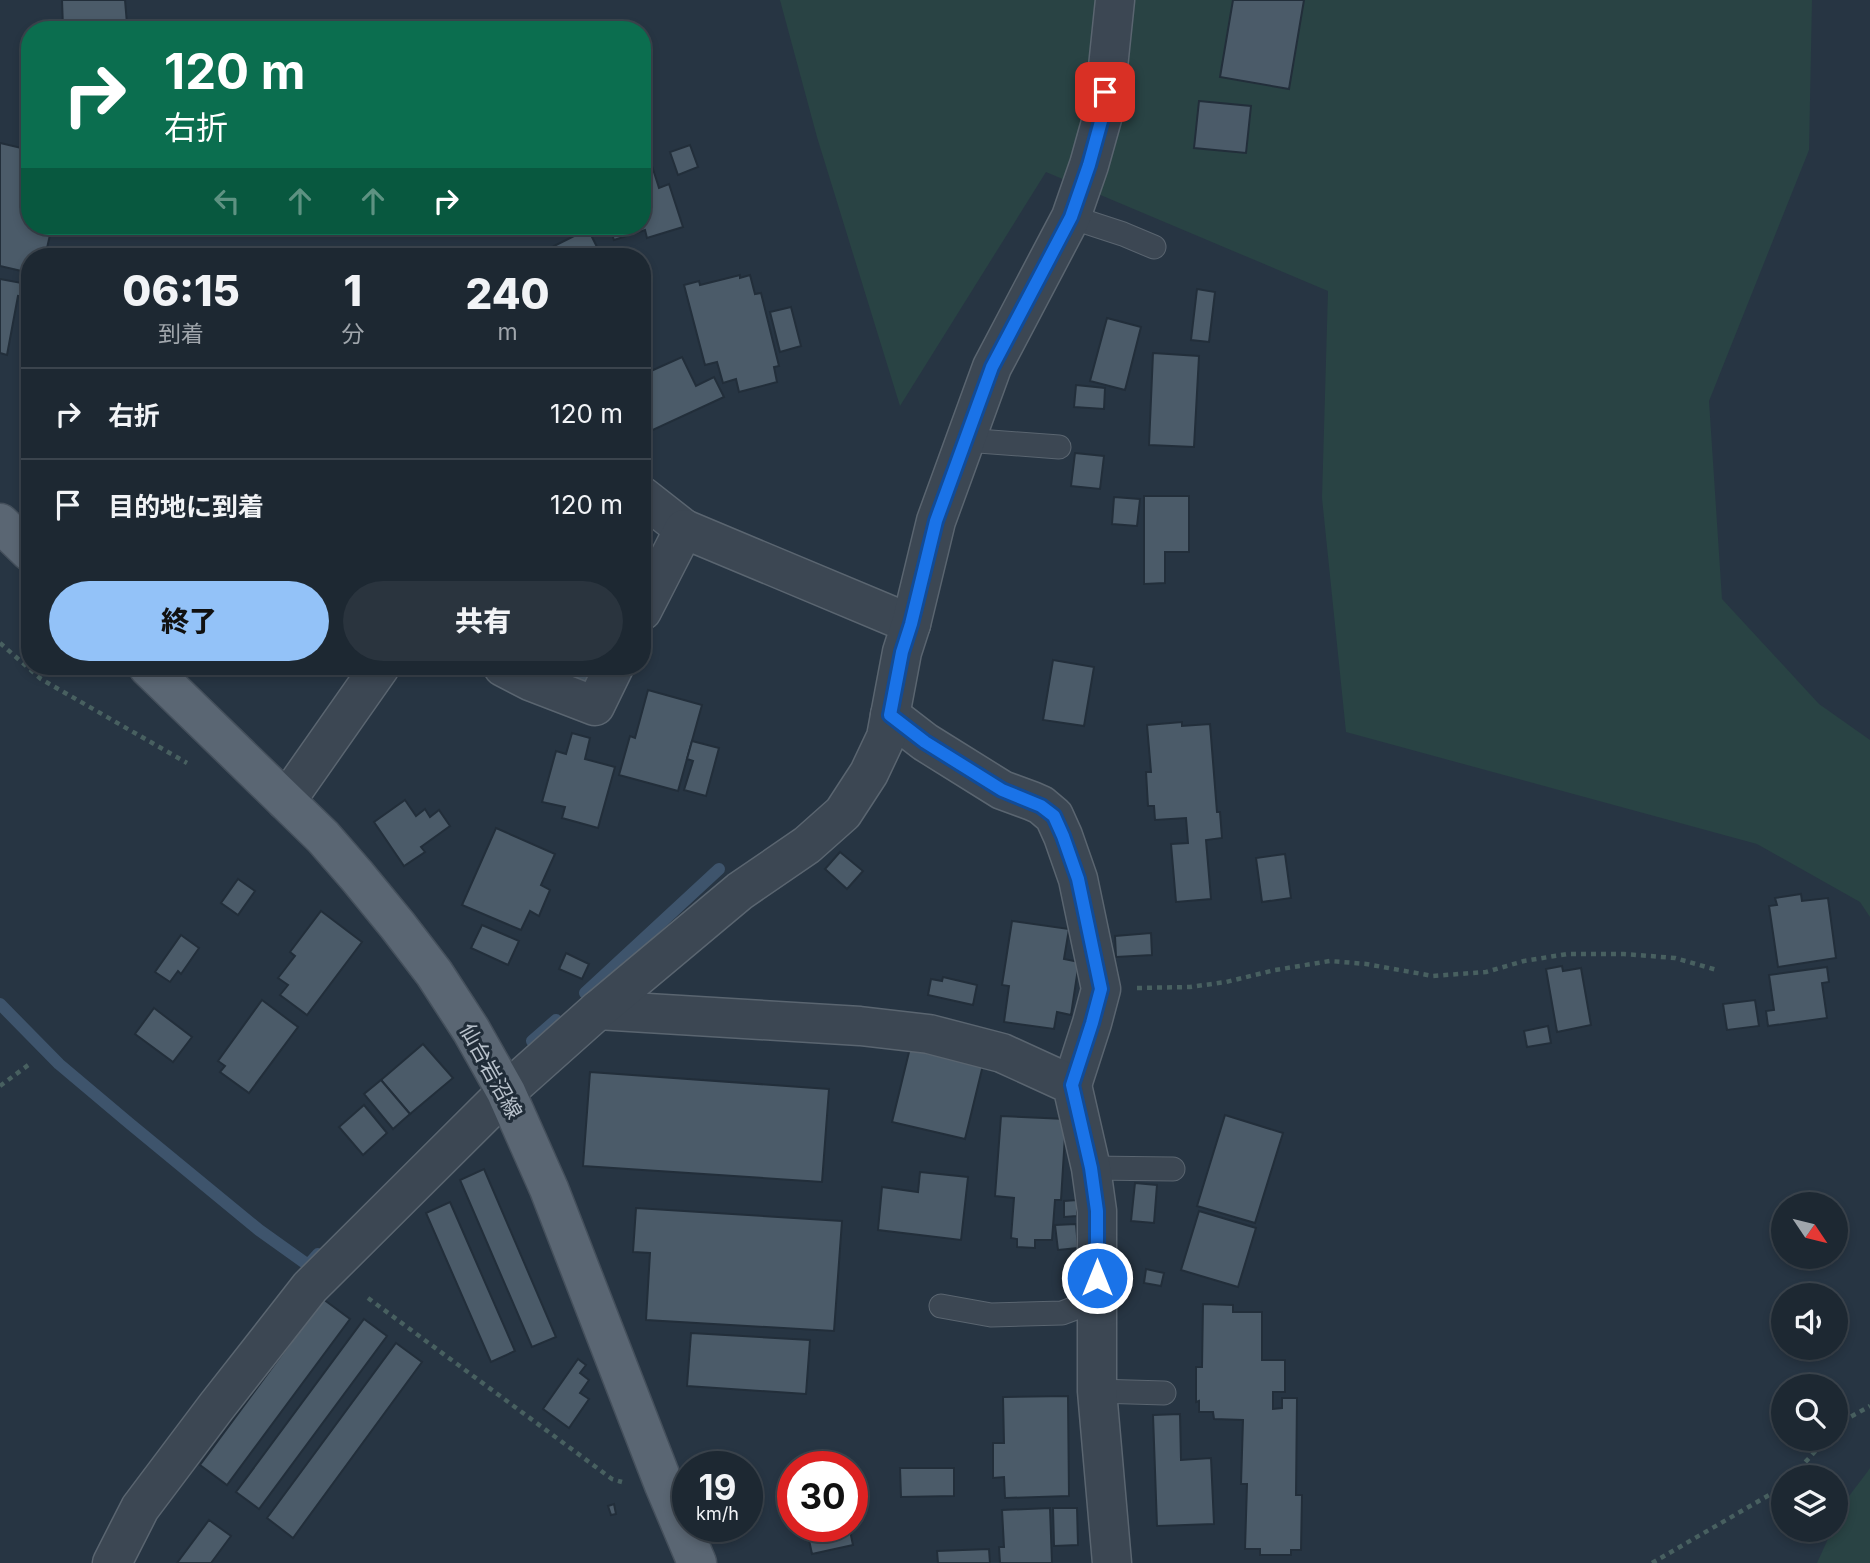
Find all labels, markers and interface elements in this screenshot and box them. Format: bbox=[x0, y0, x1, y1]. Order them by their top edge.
text: 120 m bbox=[164, 42, 305, 101]
icon: right bbox=[49, 49, 140, 140]
pin bbox=[1075, 62, 1135, 122]
icon: arrive bbox=[1086, 73, 1124, 111]
text: 右折 bbox=[164, 108, 228, 147]
icon: left bbox=[208, 182, 246, 220]
icon: ahead bbox=[281, 182, 319, 220]
icon: ahead bbox=[354, 182, 392, 220]
icon: right bbox=[427, 182, 465, 220]
text: 06:15 bbox=[122, 265, 240, 316]
text: 1 bbox=[343, 265, 362, 316]
text: 240 bbox=[466, 268, 550, 319]
text: m bbox=[498, 318, 518, 346]
text: 到着 bbox=[158, 320, 204, 348]
text: 分 bbox=[341, 320, 364, 348]
icon: right bbox=[49, 395, 87, 433]
text: 120 m bbox=[550, 398, 623, 429]
text: 右折 bbox=[108, 400, 160, 431]
icon: arrive bbox=[49, 486, 87, 524]
text: 120 m bbox=[550, 489, 623, 520]
text: 目的地に到着 bbox=[108, 491, 264, 522]
button: 終了 bbox=[49, 581, 329, 661]
button: 共有 bbox=[343, 581, 623, 661]
street label: 仙台岩沼線 bbox=[455, 1019, 527, 1123]
north arrow bbox=[1771, 1192, 1848, 1269]
map controls bbox=[1771, 1192, 1848, 1542]
position arrow bbox=[1060, 1241, 1134, 1315]
button: sound bbox=[1771, 1283, 1848, 1360]
button: search bbox=[1771, 1374, 1848, 1451]
speed limit sign: 30 bbox=[777, 1451, 868, 1542]
button: layers bbox=[1771, 1465, 1848, 1542]
text: 19 bbox=[699, 1466, 736, 1508]
text: km/h bbox=[696, 1503, 739, 1524]

